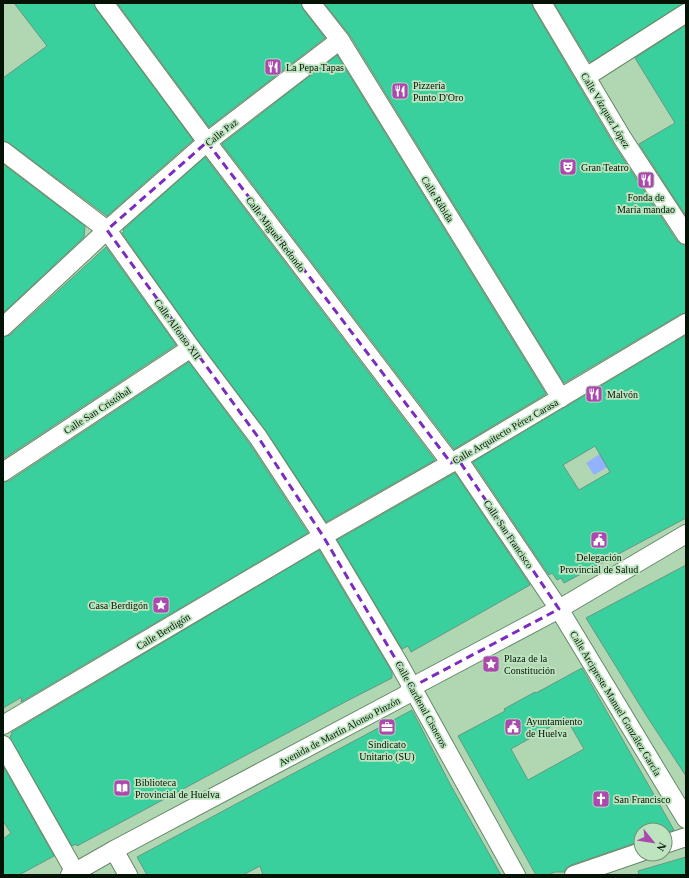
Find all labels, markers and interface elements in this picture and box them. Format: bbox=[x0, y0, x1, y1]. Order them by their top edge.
restaurant icon: La Pepa Tapas bbox=[263, 57, 283, 77]
place label: La Pepa Tapas bbox=[286, 62, 344, 73]
street label: Calle Vázquez López bbox=[579, 71, 633, 150]
place label: Pizzería Punto D'Oro bbox=[413, 80, 463, 103]
restaurant icon: Pizzería Punto D'Oro bbox=[390, 81, 410, 101]
street label: Calle Paz bbox=[203, 116, 240, 148]
theatre icon: Gran Teatro bbox=[558, 157, 578, 177]
place label: Gran Teatro bbox=[581, 162, 629, 173]
restaurant icon: Fonda de María mandao bbox=[636, 170, 656, 190]
street label: Calle Rábida bbox=[419, 174, 456, 225]
place label: Fonda de María mandao bbox=[617, 192, 675, 215]
street label: Calle Miguel Redondo bbox=[244, 195, 307, 274]
street label: Calle Alfonso XII bbox=[152, 297, 203, 362]
restaurant icon: Malvón bbox=[584, 384, 604, 404]
street label: Calle San Cristóbal bbox=[62, 385, 133, 436]
place label: Malvón bbox=[607, 389, 638, 400]
street label: Calle Arquitecto Pérez Carasa bbox=[450, 396, 561, 466]
street label: Calle San Francisco bbox=[482, 498, 536, 571]
public building icon: Delegación Provincial de Salud bbox=[589, 530, 609, 550]
place label: Delegación Provincial de Salud bbox=[560, 552, 638, 575]
place icon: Casa Berdigón bbox=[151, 595, 171, 615]
place label: Casa Berdigón bbox=[89, 600, 148, 611]
street label: Calle Berdigón bbox=[134, 611, 192, 652]
street label: Calle Arcipreste Manuel González García bbox=[568, 629, 664, 778]
place label: Plaza de la Constitución bbox=[504, 653, 555, 676]
place icon: Plaza de la Constitución bbox=[481, 654, 501, 674]
street label: Calle Cardenal Cisneros bbox=[393, 659, 450, 750]
street label: Avenida de Martín Alonso Pinzón bbox=[277, 695, 402, 768]
place label: Ayuntamiento de Huelva bbox=[526, 716, 582, 739]
office icon: Sindicato Unitario (SU) bbox=[377, 717, 397, 737]
public building icon: Ayuntamiento de Huelva bbox=[503, 717, 523, 737]
place label: Sindicato Unitario (SU) bbox=[359, 739, 415, 763]
place label: Biblioteca Provincial de Huelva bbox=[135, 777, 220, 800]
library icon: Biblioteca Provincial de Huelva bbox=[112, 778, 132, 798]
church icon: San Francisco bbox=[591, 789, 611, 809]
place label: San Francisco bbox=[614, 794, 670, 805]
north arrow bbox=[633, 822, 673, 862]
text: N bbox=[654, 841, 669, 853]

